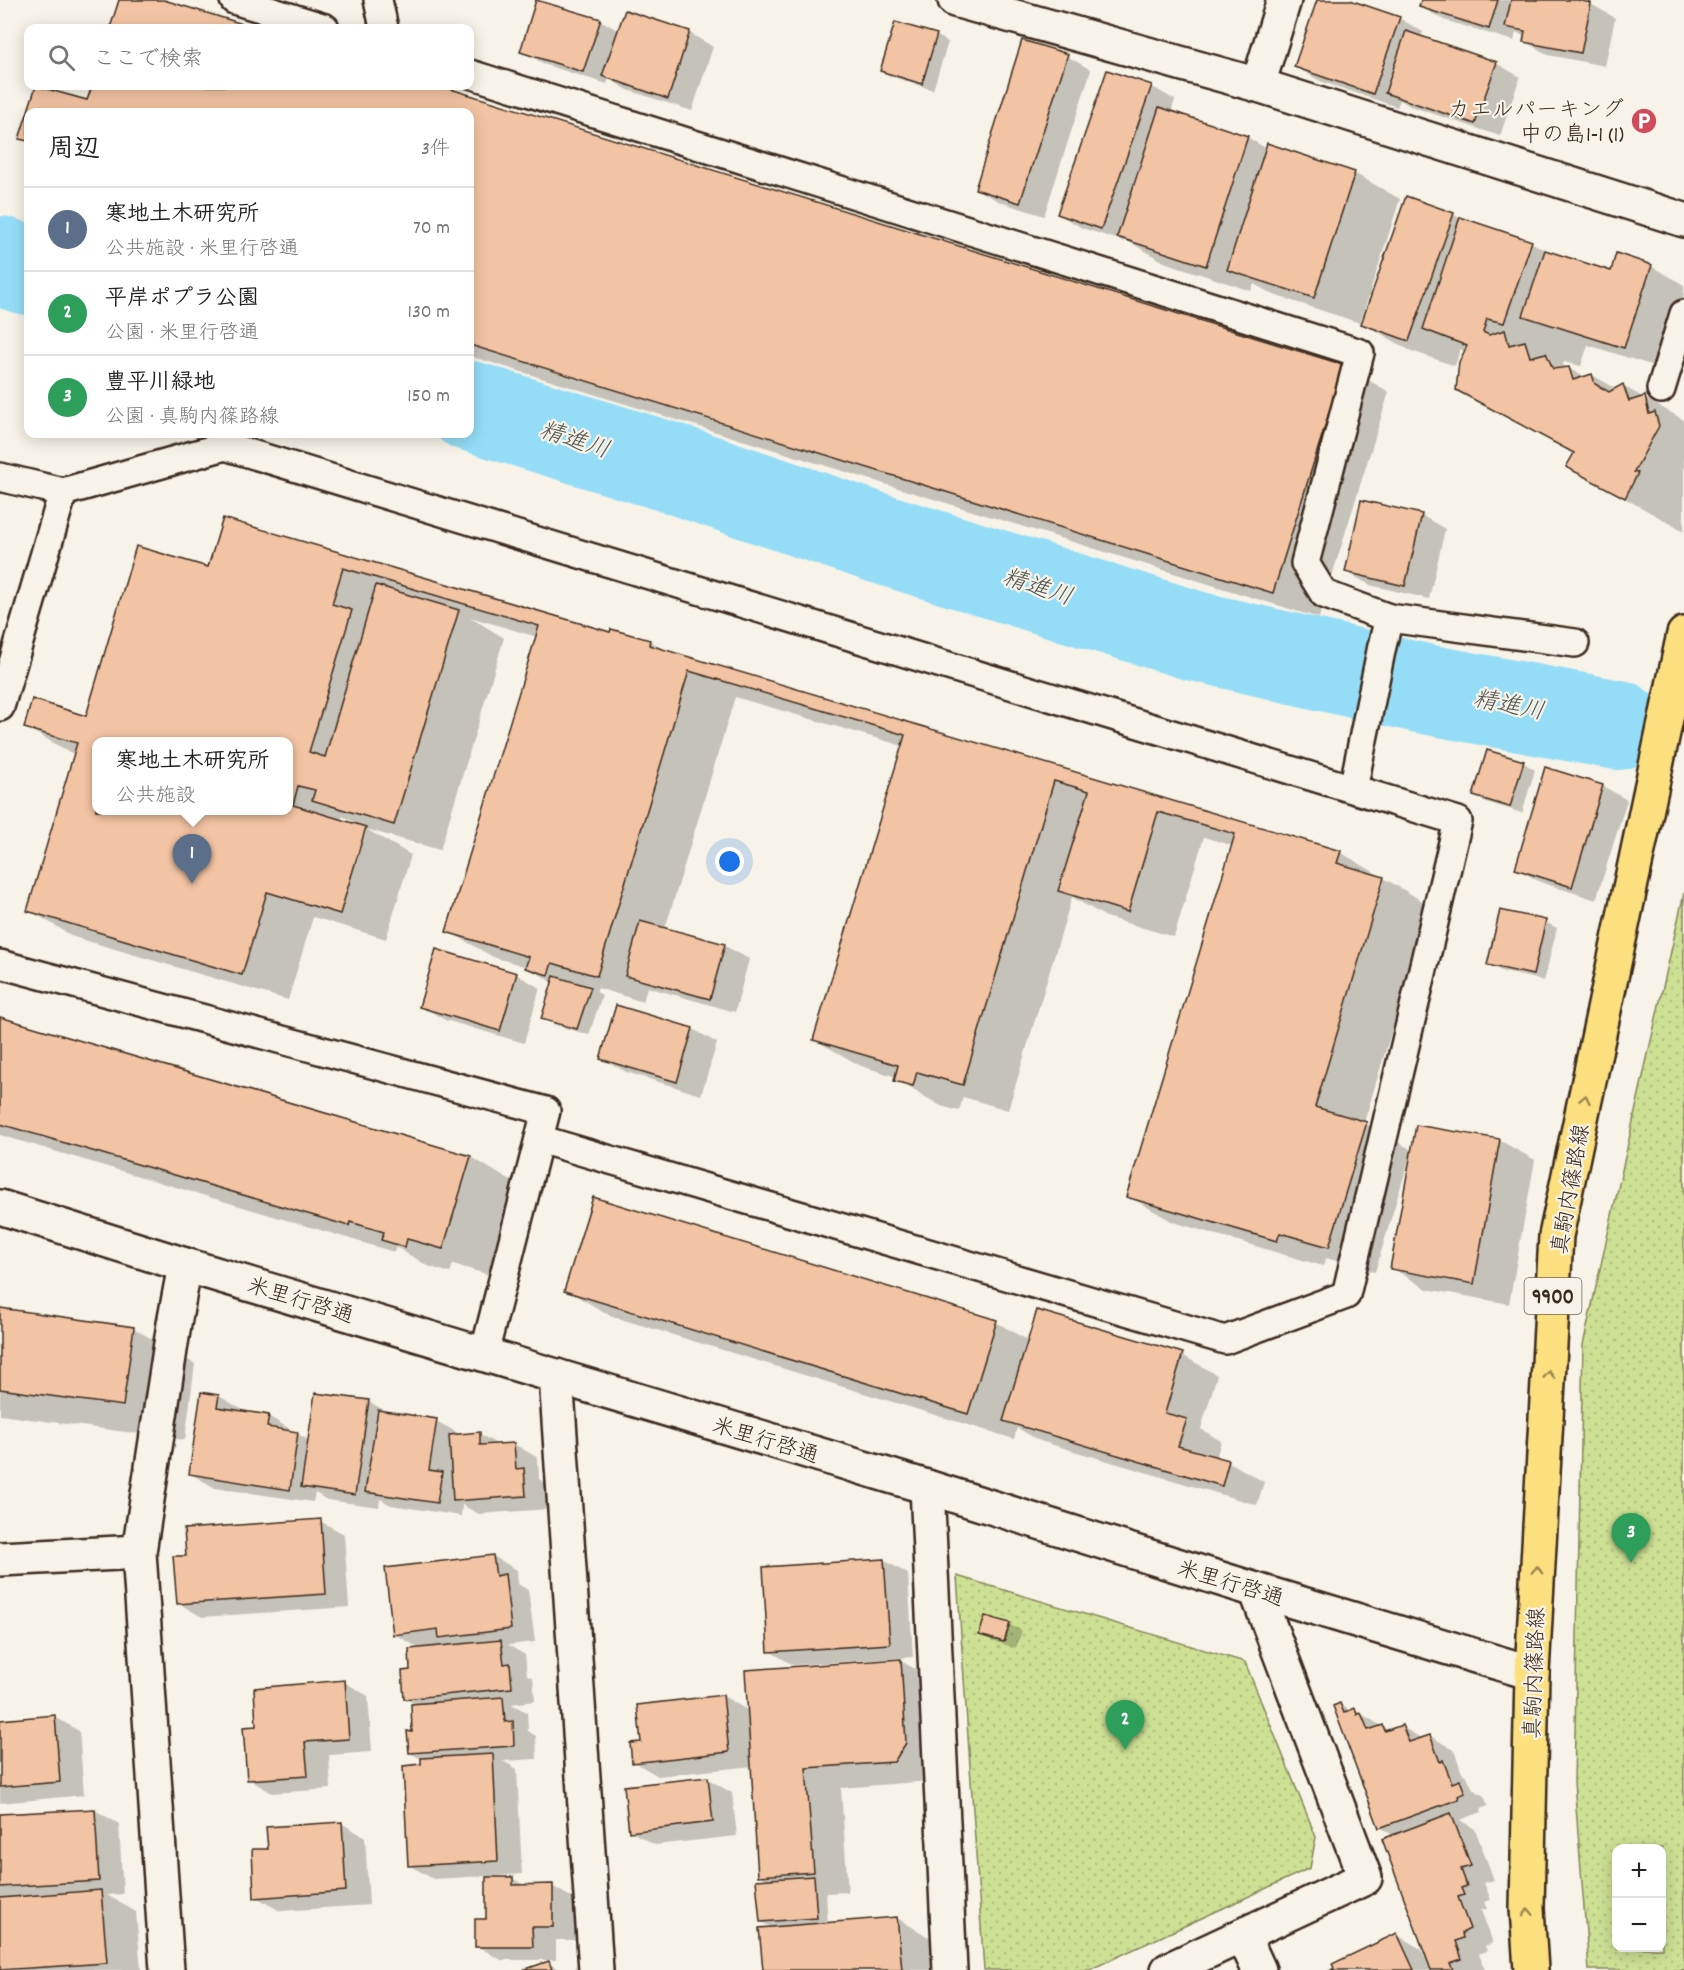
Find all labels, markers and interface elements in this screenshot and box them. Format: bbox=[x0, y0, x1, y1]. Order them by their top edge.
search box bbox=[24, 24, 474, 90]
icon: search bbox=[45, 41, 78, 74]
text: ここで検索 bbox=[93, 45, 203, 76]
place label: カエルパーキング 中の島1-1 (1) bbox=[1448, 96, 1624, 152]
parking icon: カエルパーキング 中の島1-1 (1) bbox=[1629, 106, 1659, 136]
text: 周辺 bbox=[48, 132, 100, 169]
text: 3件 bbox=[421, 136, 450, 164]
text: 寒地土木研究所 bbox=[105, 200, 259, 231]
text: 1 bbox=[65, 215, 70, 243]
text: 70 m bbox=[413, 215, 450, 243]
text: 公共施設 · 米里行啓通 bbox=[105, 236, 299, 264]
text: 平岸ポプラ公園 bbox=[105, 284, 259, 315]
text: 2 bbox=[63, 299, 72, 327]
text: 130 m bbox=[408, 299, 450, 327]
text: 公園 · 米里行啓通 bbox=[105, 320, 259, 348]
text: 豊平川緑地 bbox=[105, 368, 215, 399]
text: 3 bbox=[63, 383, 72, 411]
text: 150 m bbox=[407, 383, 450, 411]
text: 公園 · 真駒内篠路線 bbox=[105, 404, 279, 432]
water label: 精進川 bbox=[535, 415, 614, 469]
water label: 精進川 bbox=[998, 562, 1077, 616]
water label: 精進川 bbox=[1470, 683, 1547, 731]
popup bbox=[92, 737, 293, 815]
text: 寒地土木研究所 bbox=[115, 747, 270, 778]
text: 公共施設 bbox=[115, 783, 195, 811]
pin: 1 bbox=[172, 834, 212, 884]
your location bbox=[715, 847, 744, 876]
one-way arrow bbox=[1578, 1095, 1591, 1105]
street label: 真駒内篠路線 bbox=[1546, 1122, 1599, 1257]
street label: 米里行啓通 bbox=[243, 1271, 357, 1333]
road number: 9900 bbox=[1524, 1278, 1582, 1314]
one-way arrow bbox=[1542, 1371, 1555, 1380]
street label: 米里行啓通 bbox=[708, 1411, 822, 1473]
pin: 3 bbox=[1612, 1514, 1650, 1563]
street label: 米里行啓通 bbox=[1173, 1554, 1287, 1616]
one-way arrow bbox=[1531, 1565, 1544, 1574]
street label: 真駒内篠路線 bbox=[1519, 1607, 1554, 1740]
pin: 2 bbox=[1106, 1700, 1144, 1750]
map controls bbox=[1612, 1844, 1666, 1952]
button: + bbox=[1612, 1844, 1666, 1898]
button: − bbox=[1612, 1898, 1666, 1952]
one-way arrow bbox=[1521, 1907, 1534, 1916]

